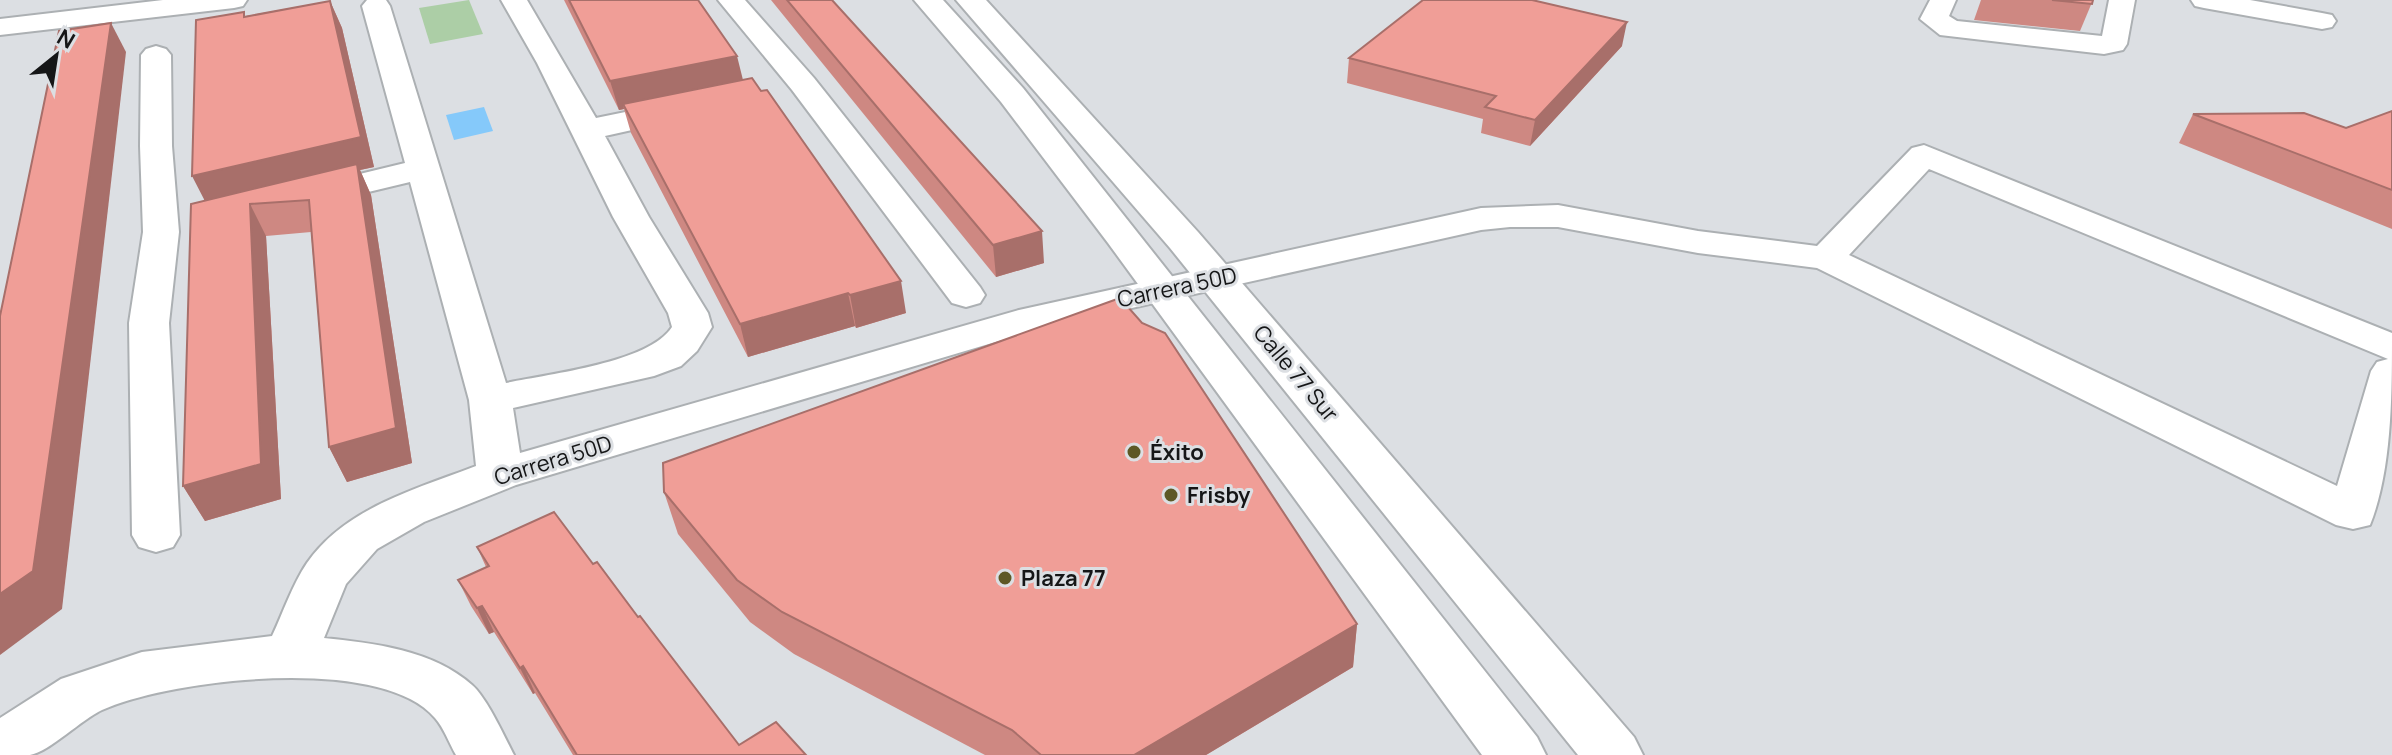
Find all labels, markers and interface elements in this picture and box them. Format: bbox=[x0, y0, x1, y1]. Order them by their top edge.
north arrow bbox=[16, 16, 96, 96]
text: N bbox=[52, 22, 80, 56]
street label: Carrera 50D bbox=[1114, 260, 1240, 314]
street label: Calle 77 Sur bbox=[1247, 318, 1345, 428]
street label: Carrera 50D bbox=[491, 428, 615, 492]
place label: Éxito bbox=[1150, 437, 1204, 467]
marker: Éxito bbox=[1125, 443, 1143, 461]
place label: Frisby bbox=[1187, 480, 1251, 510]
marker: Frisby bbox=[1162, 486, 1180, 504]
place label: Plaza 77 bbox=[1021, 563, 1106, 593]
marker: Plaza 77 bbox=[996, 569, 1014, 587]

